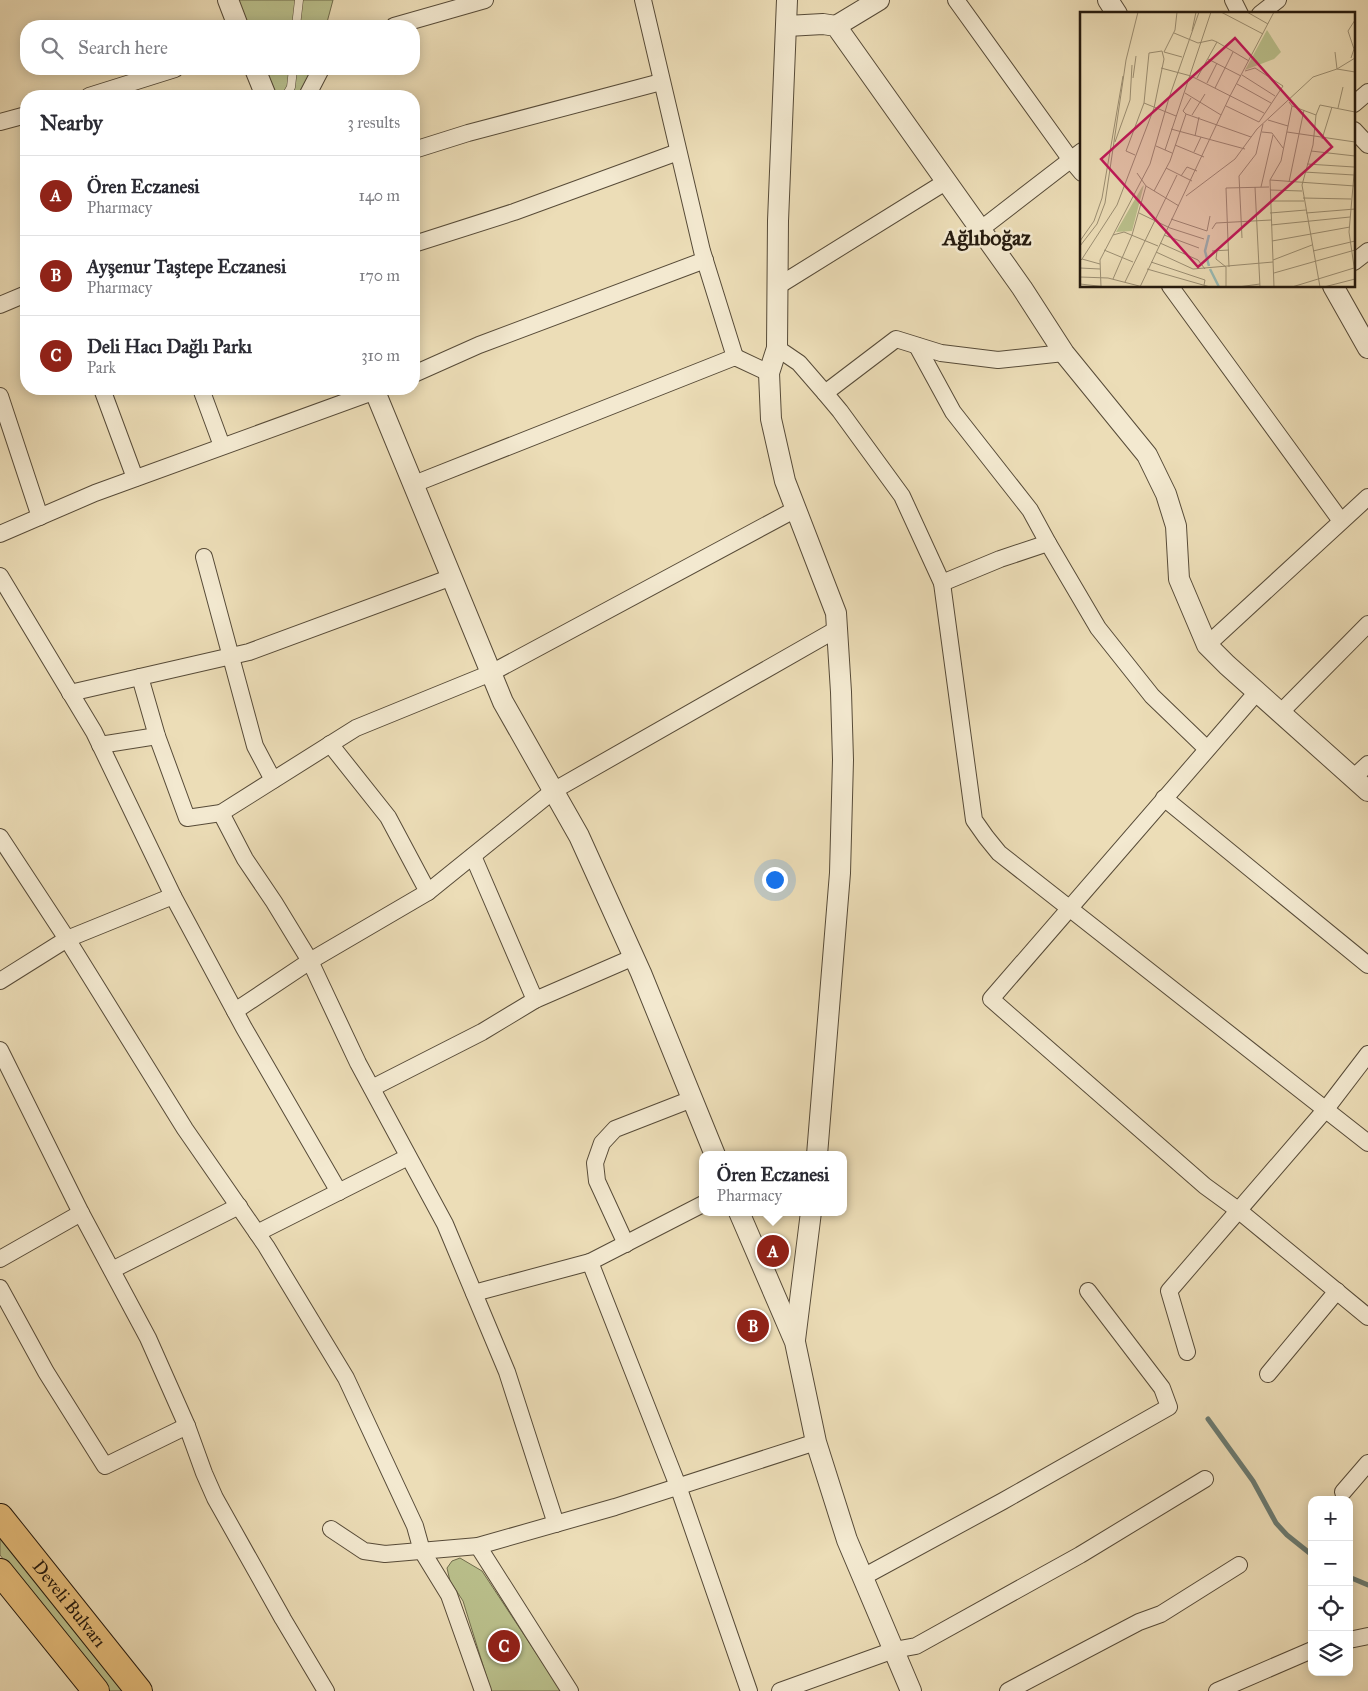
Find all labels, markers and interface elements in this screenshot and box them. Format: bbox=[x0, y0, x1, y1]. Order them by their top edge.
inset map bbox=[1080, 12, 1356, 288]
search box bbox=[20, 20, 420, 75]
icon: search bbox=[38, 34, 66, 62]
text: Search here bbox=[78, 36, 168, 59]
text: Nearby bbox=[40, 110, 103, 136]
text: 3 results bbox=[347, 113, 400, 132]
text: Ören Eczanesi bbox=[87, 175, 200, 198]
text: A bbox=[51, 186, 61, 205]
text: 140 m bbox=[359, 186, 400, 205]
text: Pharmacy bbox=[87, 198, 152, 217]
district label: Ağlıboğaz bbox=[941, 224, 1032, 251]
text: Ayşenur Taştepe Eczanesi bbox=[87, 255, 286, 278]
text: B bbox=[51, 266, 61, 285]
text: 170 m bbox=[359, 266, 400, 285]
text: Pharmacy bbox=[87, 278, 152, 297]
text: Deli Hacı Dağlı Parkı bbox=[87, 335, 252, 358]
text: C bbox=[51, 346, 61, 365]
text: 310 m bbox=[361, 346, 400, 365]
text: Park bbox=[87, 358, 116, 377]
your location bbox=[762, 867, 788, 893]
popup bbox=[699, 1151, 847, 1216]
text: Ören Eczanesi bbox=[717, 1163, 829, 1186]
text: Pharmacy bbox=[717, 1186, 782, 1205]
pin: A bbox=[757, 1232, 789, 1270]
pin: B bbox=[737, 1307, 769, 1345]
map controls bbox=[1308, 1496, 1353, 1676]
button: + bbox=[1308, 1496, 1353, 1541]
button: − bbox=[1308, 1541, 1353, 1586]
street label: Develi Bulvarı bbox=[28, 1556, 111, 1652]
button: locate bbox=[1308, 1586, 1353, 1631]
pin: C bbox=[488, 1627, 520, 1665]
button: layers bbox=[1308, 1631, 1353, 1676]

